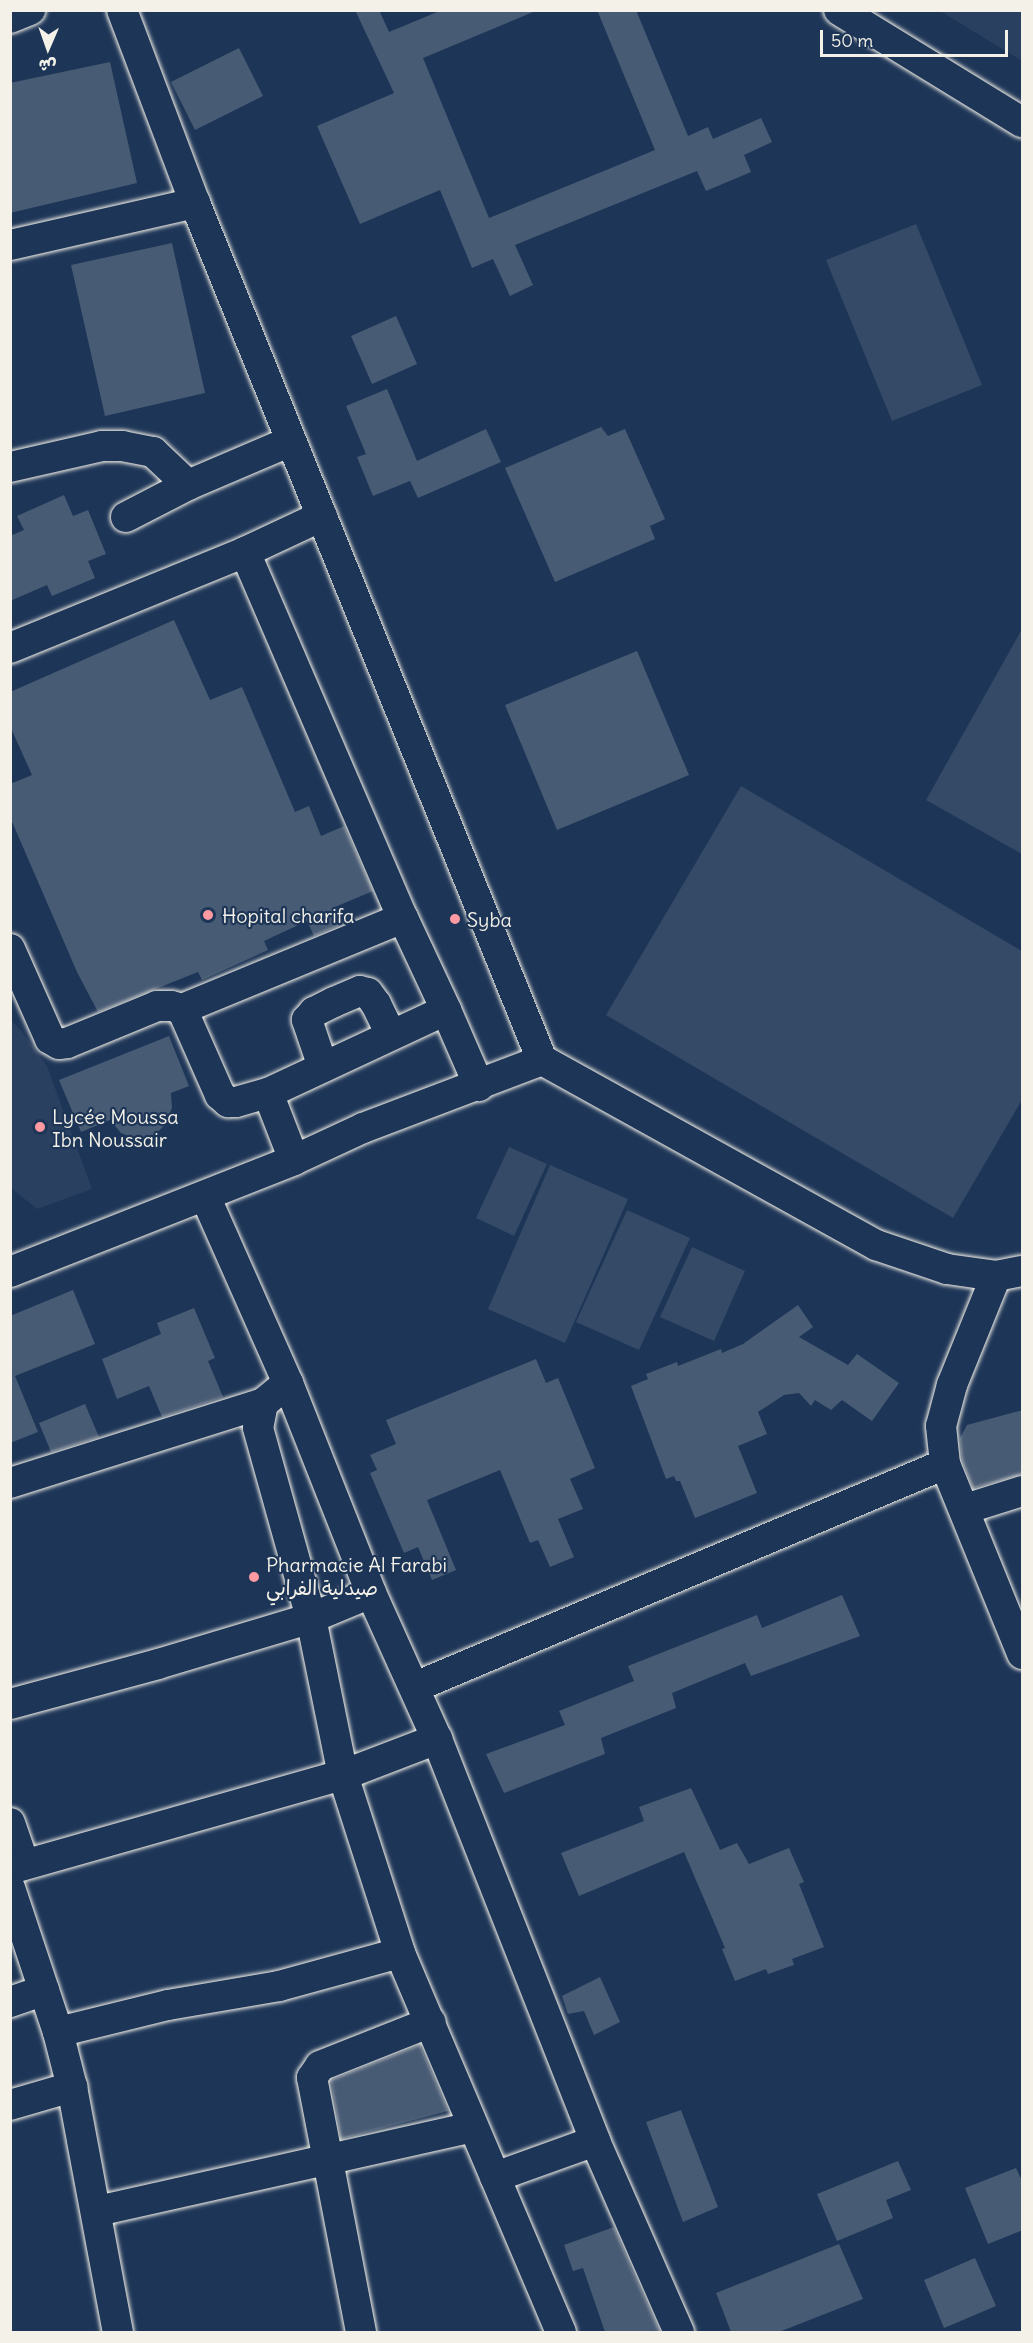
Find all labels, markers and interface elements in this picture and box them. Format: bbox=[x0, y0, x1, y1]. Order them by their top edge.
north arrow bbox=[18, 18, 78, 78]
scale bar bbox=[823, 18, 1010, 56]
text: 50 m bbox=[831, 29, 873, 52]
text: ش bbox=[38, 56, 57, 76]
place label: Hopital charifa bbox=[222, 903, 354, 927]
marker: Hopital charifa bbox=[199, 906, 217, 924]
place label: Syba bbox=[467, 907, 512, 931]
marker: Syba bbox=[448, 912, 462, 926]
place label: Lycée Moussa Ibn Noussair bbox=[52, 1104, 179, 1151]
marker: Lycée Moussa Ibn Noussair bbox=[33, 1120, 47, 1134]
place label: Pharmacie Al Farabi صيدلية الفرابي bbox=[266, 1553, 447, 1600]
marker: Pharmacie Al Farabi صيدلية الفرابي bbox=[247, 1570, 261, 1584]

